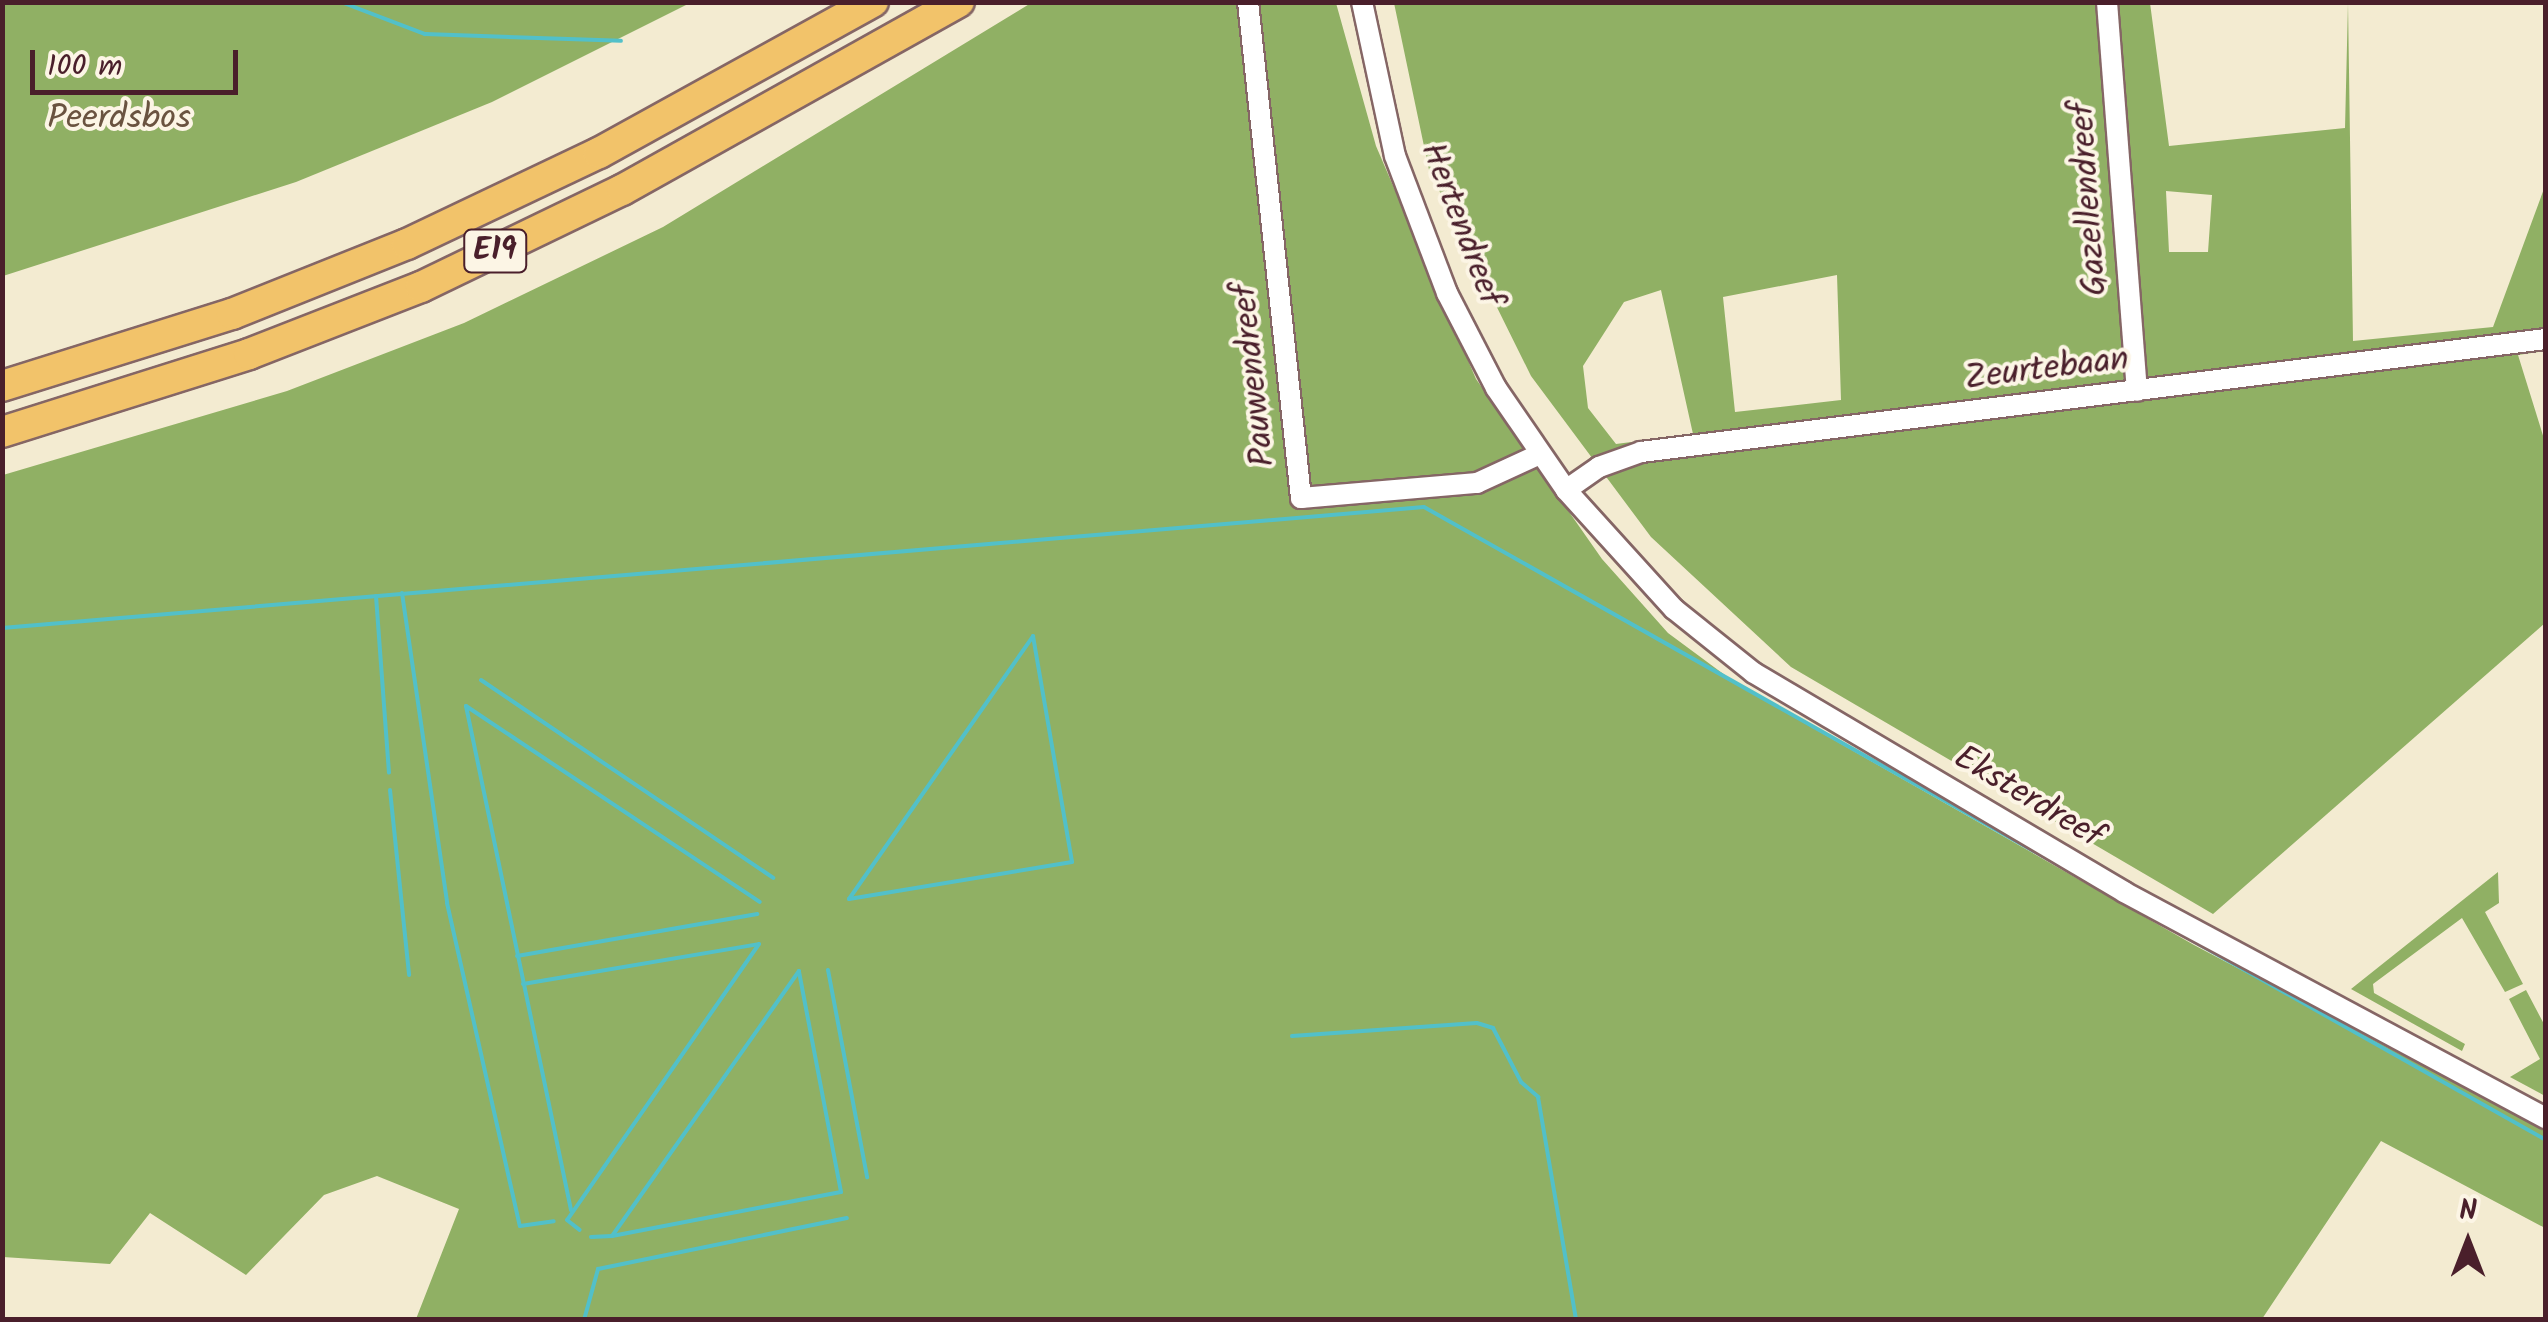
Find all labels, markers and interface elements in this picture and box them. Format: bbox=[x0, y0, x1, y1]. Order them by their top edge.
scale bar bbox=[35, 30, 242, 92]
text: 100 m bbox=[47, 43, 122, 91]
park label: Peerdsbos bbox=[47, 98, 191, 140]
street label: Gazellendreef bbox=[2062, 101, 2118, 297]
street label: Hertendreef bbox=[1409, 137, 1511, 313]
road number: E19 bbox=[462, 224, 528, 278]
street label: Pauwendreef bbox=[1225, 281, 1285, 469]
street label: Zeurtebaan bbox=[1963, 339, 2131, 401]
street label: Eksterdreef bbox=[1946, 737, 2110, 859]
text: N bbox=[2459, 1189, 2477, 1234]
north arrow bbox=[2418, 1192, 2518, 1292]

